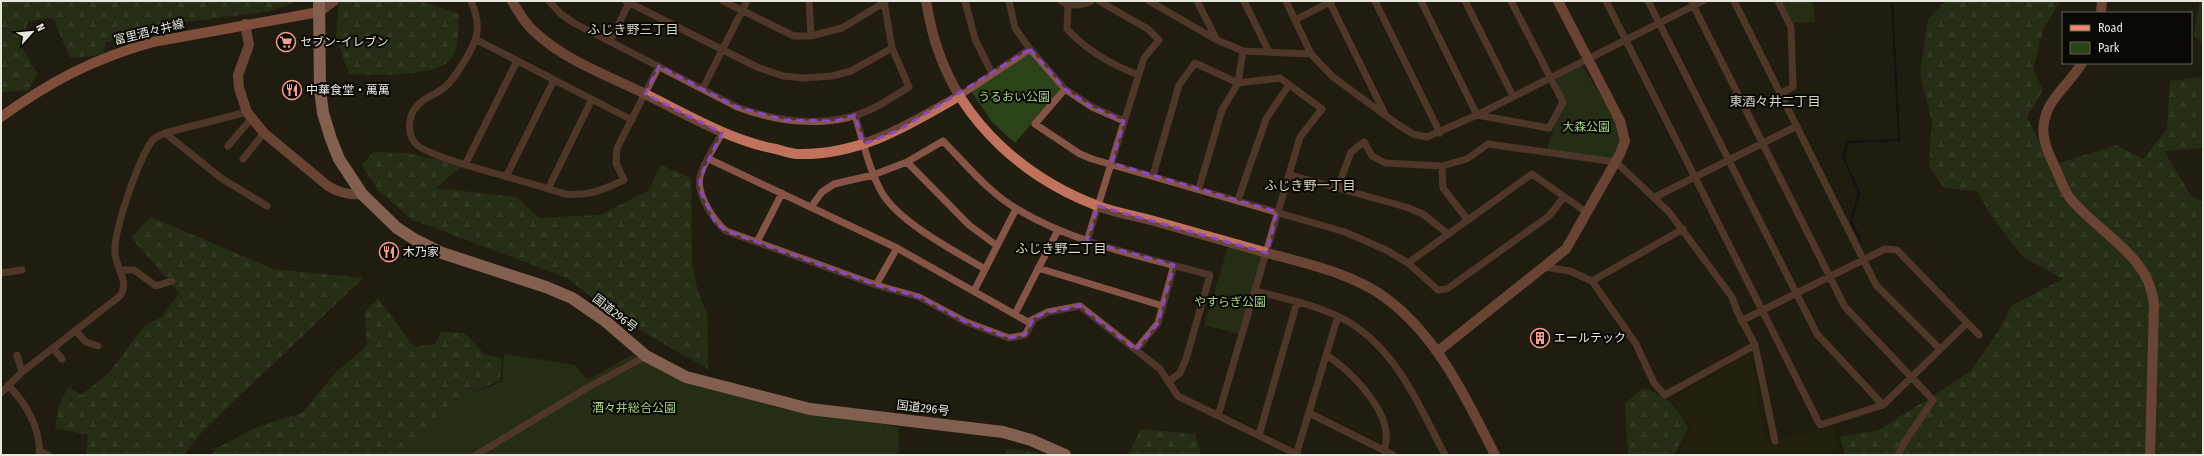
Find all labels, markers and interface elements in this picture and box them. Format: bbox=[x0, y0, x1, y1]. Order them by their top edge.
north arrow bbox=[12, 12, 52, 52]
legend bbox=[2062, 12, 2192, 64]
street label: 富里酒々井線 bbox=[112, 16, 186, 48]
text: Road bbox=[2098, 21, 2123, 35]
text: N bbox=[33, 22, 48, 34]
district label: ふじき野三丁目 bbox=[587, 22, 679, 37]
supermarket icon: セブン-イレブン bbox=[275, 31, 297, 53]
place label: セブン-イレブン bbox=[300, 35, 388, 49]
text: Park bbox=[2098, 41, 2120, 55]
restaurant icon: 中華食堂・萬萬 bbox=[281, 79, 303, 101]
place label: 中華食堂・萬萬 bbox=[306, 83, 390, 97]
park label: うるおい公園 bbox=[978, 90, 1050, 104]
district label: 東酒々井二丁目 bbox=[1729, 94, 1821, 109]
park label: 大森公園 bbox=[1562, 120, 1610, 134]
district label: ふじき野一丁目 bbox=[1264, 178, 1356, 193]
restaurant icon: 木乃家 bbox=[378, 241, 400, 263]
district label: ふじき野二丁目 bbox=[1015, 241, 1107, 256]
place label: 木乃家 bbox=[403, 245, 439, 259]
street label: 国道296号 bbox=[590, 291, 640, 335]
park label: やすらぎ公園 bbox=[1194, 295, 1266, 309]
building icon: エールテック bbox=[1529, 327, 1551, 349]
place label: エールテック bbox=[1554, 331, 1626, 345]
street label: 国道296号 bbox=[896, 398, 950, 418]
park label: 酒々井総合公園 bbox=[592, 401, 676, 415]

